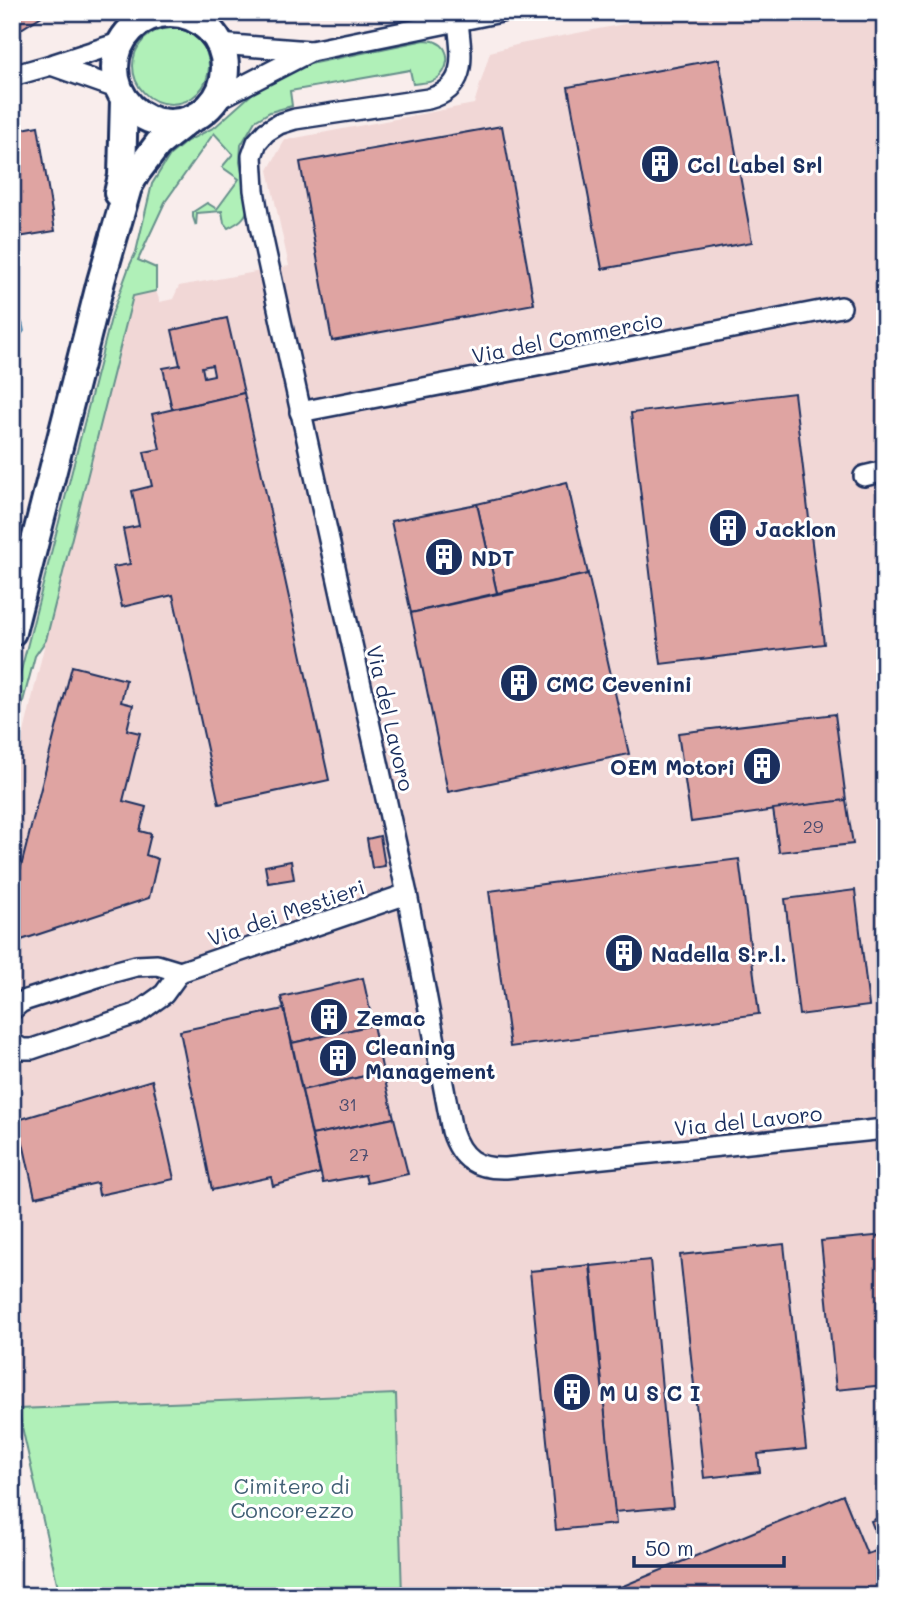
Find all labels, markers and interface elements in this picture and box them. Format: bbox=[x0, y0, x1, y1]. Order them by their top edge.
building icon: Ccl Label Srl bbox=[639, 143, 681, 185]
place label: Ccl Label Srl bbox=[687, 151, 822, 178]
street label: Via del Commercio bbox=[469, 305, 665, 369]
building icon: Jacklon bbox=[707, 507, 749, 549]
place label: Jacklon bbox=[755, 515, 836, 542]
building icon: NDT bbox=[423, 536, 465, 578]
place label: NDT bbox=[471, 544, 514, 571]
street label: Via del Lavoro bbox=[361, 643, 421, 793]
building icon: CMC Cevenini bbox=[498, 662, 540, 704]
place label: CMC Cevenini bbox=[546, 670, 692, 697]
building icon: OEM Motori bbox=[741, 745, 783, 787]
place label: OEM Motori bbox=[610, 753, 735, 780]
house number: 29 bbox=[803, 814, 824, 838]
street label: Via dei Mestieri bbox=[204, 872, 368, 952]
building icon: Nadella S.r.l. bbox=[603, 932, 645, 974]
place label: Nadella S.r.l. bbox=[651, 940, 787, 967]
building icon: Zemac bbox=[308, 996, 350, 1038]
place label: Zemac bbox=[356, 1004, 426, 1031]
place label: Cleaning Management bbox=[365, 1033, 495, 1084]
building icon: Cleaning Management bbox=[317, 1037, 359, 1079]
house number: 31 bbox=[339, 1092, 357, 1116]
street label: Via del Lavoro bbox=[673, 1099, 823, 1141]
house number: 27 bbox=[349, 1142, 369, 1166]
building icon: M U S C I bbox=[551, 1371, 593, 1413]
place label: M U S C I bbox=[599, 1379, 700, 1406]
park label: Cimitero di Concorezzo bbox=[230, 1472, 354, 1523]
scale bar bbox=[634, 1524, 785, 1568]
text: 50 m bbox=[645, 1534, 694, 1561]

